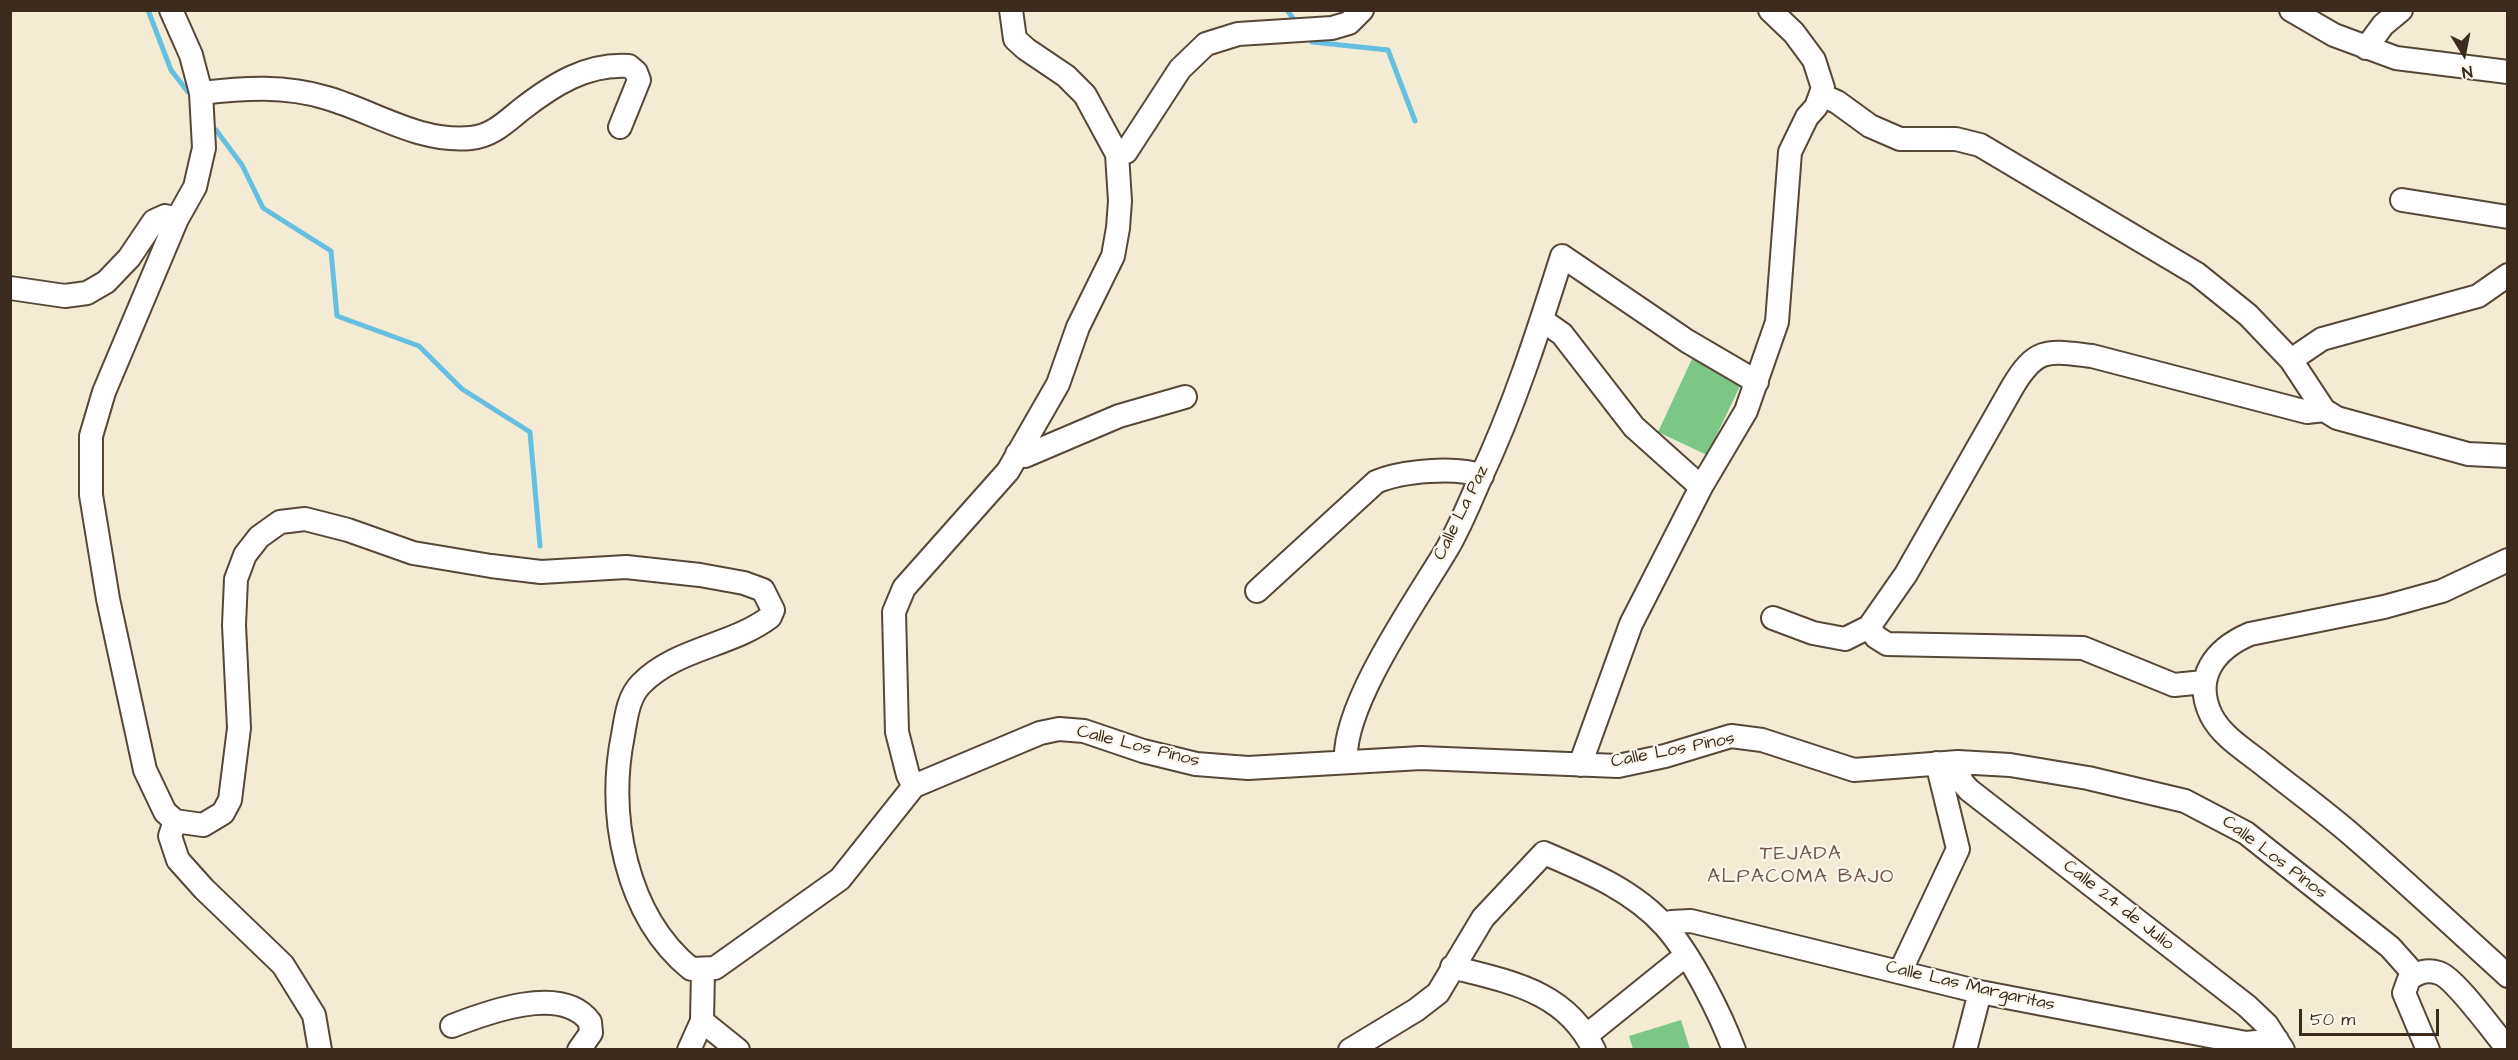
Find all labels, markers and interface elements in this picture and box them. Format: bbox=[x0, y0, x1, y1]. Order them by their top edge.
north arrow bbox=[2434, 24, 2494, 84]
text: N bbox=[2460, 60, 2474, 83]
street label: Calle La Paz bbox=[1430, 462, 1494, 564]
street label: Calle Los Pinos bbox=[1074, 721, 1202, 773]
street label: Calle Los Pinos bbox=[1609, 728, 1737, 774]
street label: Calle Los Pinos bbox=[2217, 812, 2331, 904]
district label: TEJADA ALPACOMA BAJO bbox=[1707, 843, 1895, 890]
street label: Calle 24 de Julio bbox=[2058, 856, 2178, 956]
street label: Calle Las Margaritas bbox=[1883, 957, 2057, 1017]
scale bar bbox=[2302, 997, 2442, 1035]
text: 50 m bbox=[2310, 1007, 2355, 1032]

